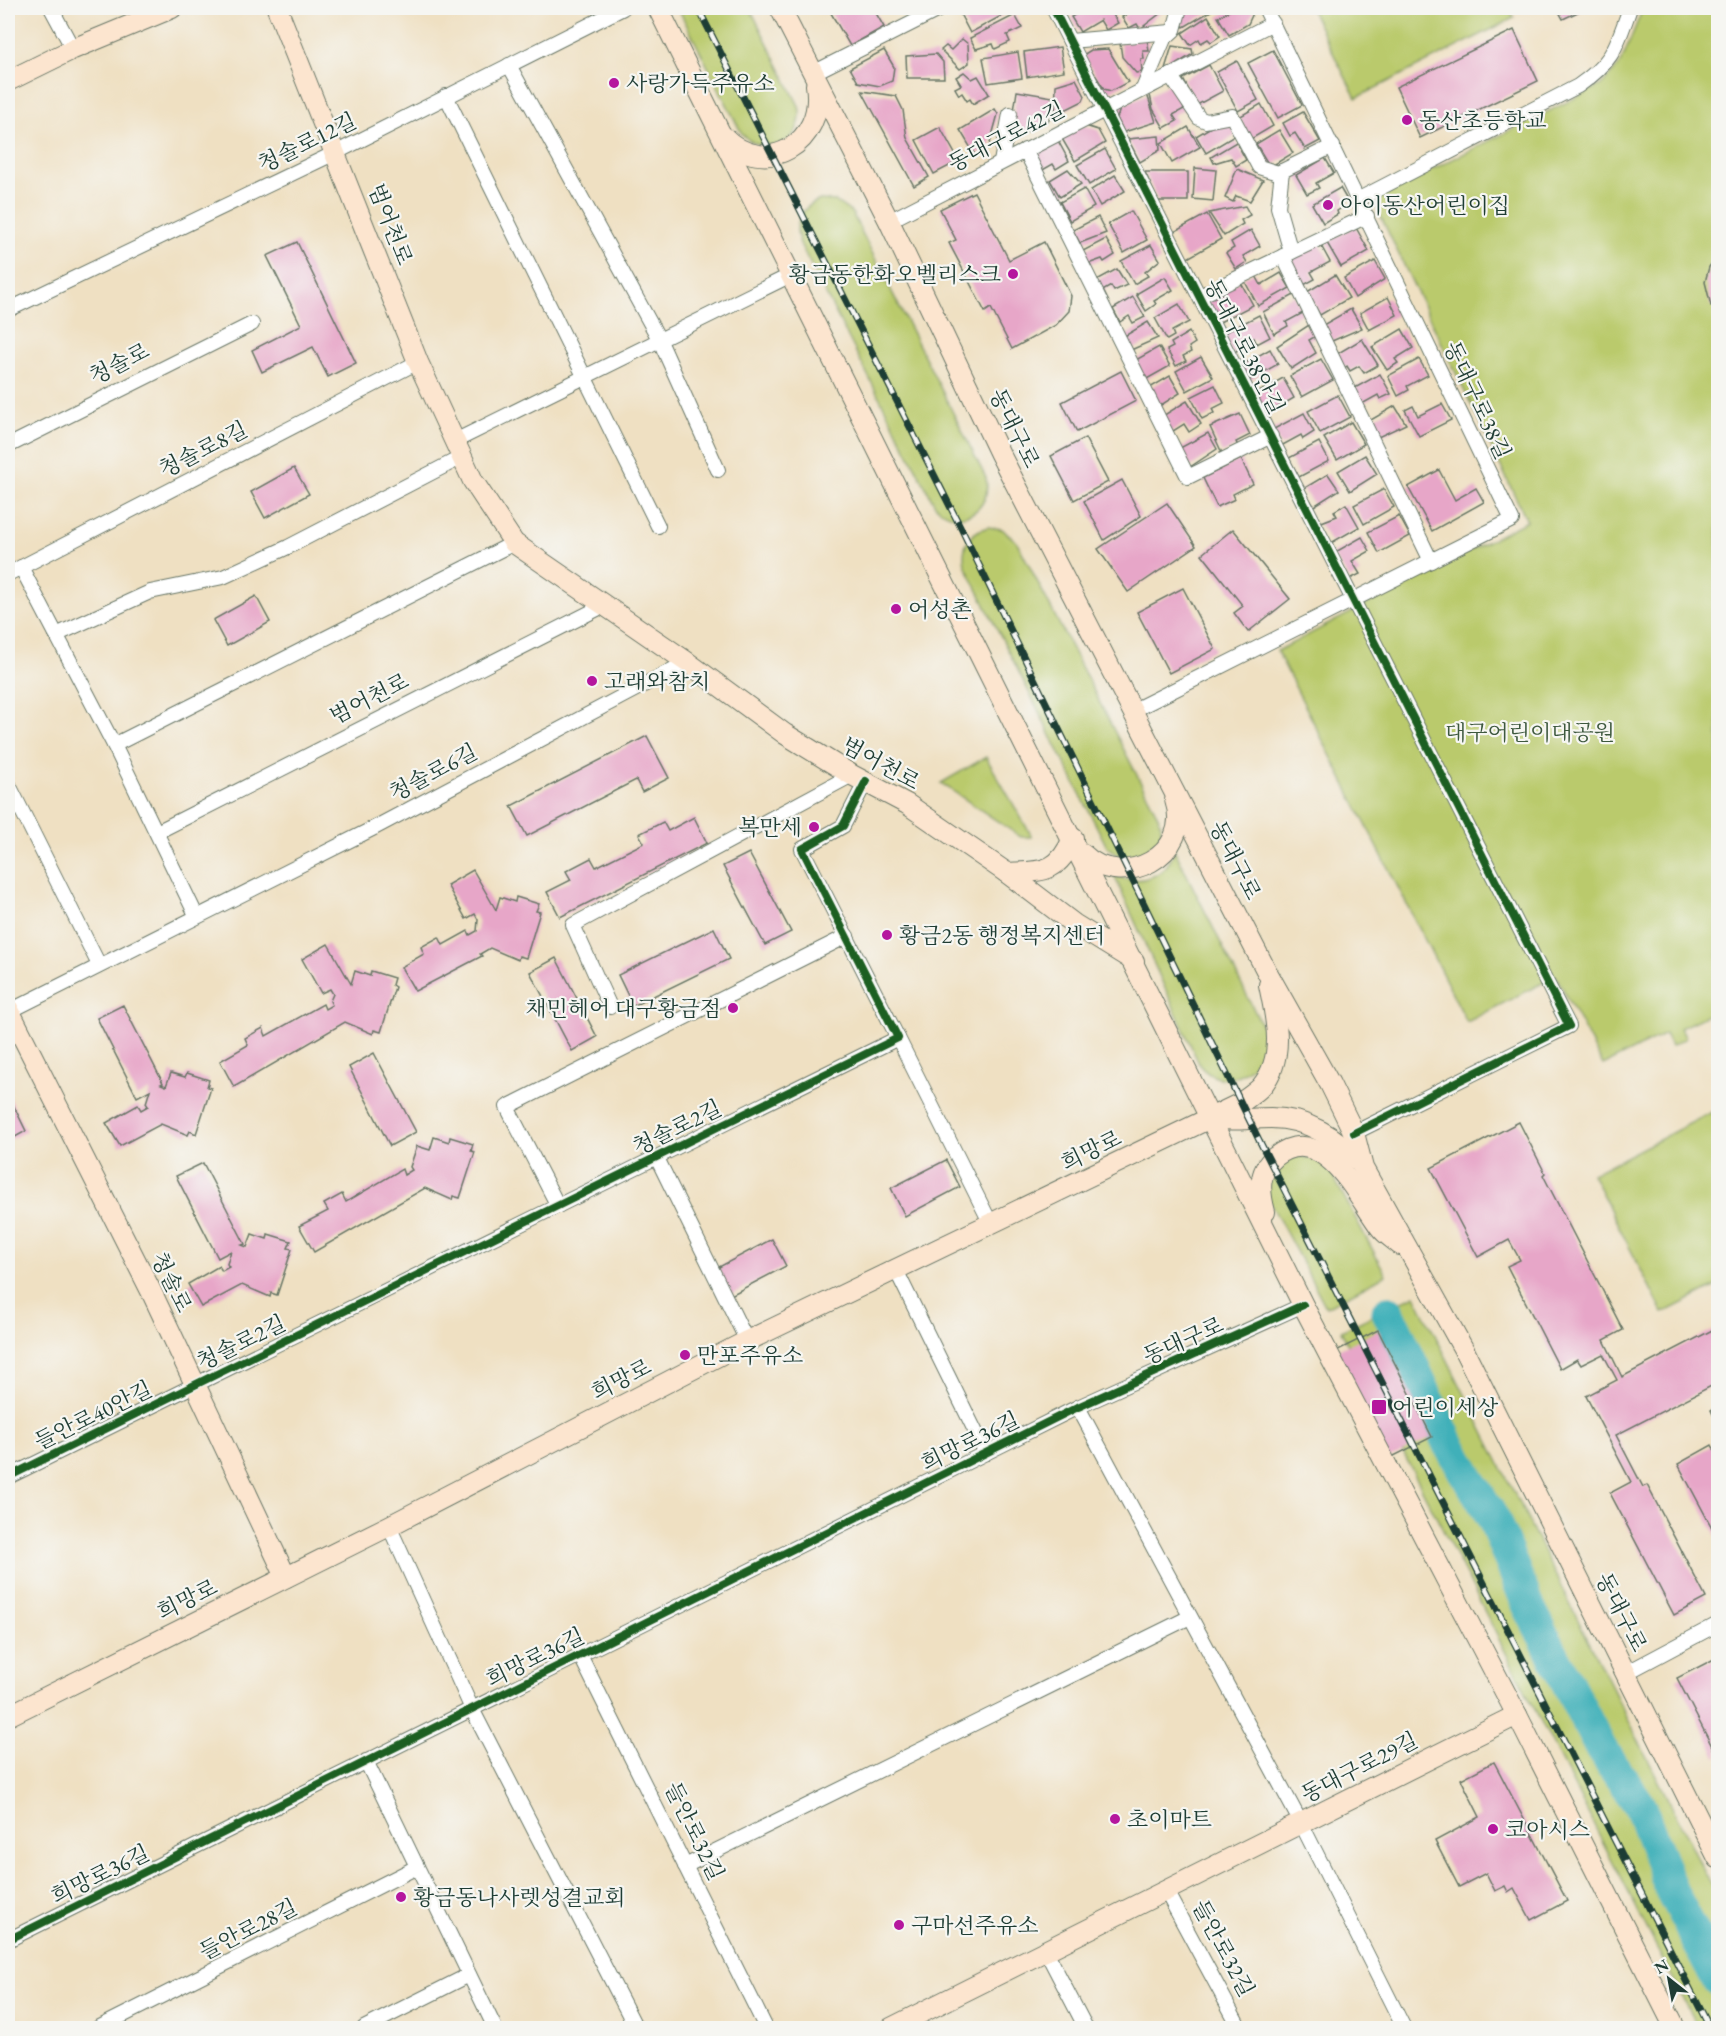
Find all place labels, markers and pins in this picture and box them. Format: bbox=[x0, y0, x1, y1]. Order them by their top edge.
place label: 사랑가득주유소 bbox=[626, 69, 775, 98]
marker: 사랑가득주유소 bbox=[607, 76, 621, 90]
place label: 동산초등학교 bbox=[1419, 106, 1547, 135]
marker: 동산초등학교 bbox=[1400, 113, 1414, 127]
place label: 아이동산어린이집 bbox=[1340, 191, 1510, 220]
marker: 아이동산어린이집 bbox=[1321, 198, 1335, 212]
place label: 황금동한화오벨리스크 bbox=[788, 260, 1001, 289]
marker: 황금동한화오벨리스크 bbox=[1006, 267, 1020, 281]
place label: 어성촌 bbox=[908, 595, 972, 624]
marker: 어성촌 bbox=[889, 602, 903, 616]
place label: 고래와참치 bbox=[604, 667, 710, 696]
marker: 고래와참치 bbox=[585, 674, 599, 688]
place label: 복만세 bbox=[738, 813, 802, 842]
marker: 복만세 bbox=[807, 820, 821, 834]
place label: 황금2동 행정복지센터 bbox=[899, 921, 1105, 950]
marker: 황금2동 행정복지센터 bbox=[880, 928, 894, 942]
place label: 채민헤어 대구황금점 bbox=[525, 994, 721, 1023]
marker: 채민헤어 대구황금점 bbox=[726, 1001, 740, 1015]
place label: 만포주유소 bbox=[697, 1341, 803, 1370]
marker: 만포주유소 bbox=[678, 1348, 692, 1362]
place label: 어린이세상 bbox=[1392, 1393, 1499, 1422]
marker: 어린이세상 bbox=[1370, 1398, 1388, 1416]
place label: 초이마트 bbox=[1127, 1805, 1212, 1834]
marker: 초이마트 bbox=[1108, 1812, 1122, 1826]
place label: 코아시스 bbox=[1505, 1815, 1590, 1844]
marker: 코아시스 bbox=[1486, 1822, 1500, 1836]
place label: 황금동나사렛성결교회 bbox=[413, 1883, 626, 1912]
marker: 황금동나사렛성결교회 bbox=[394, 1890, 408, 1904]
place label: 구마선주유소 bbox=[911, 1911, 1039, 1940]
marker: 구마선주유소 bbox=[892, 1918, 906, 1932]

